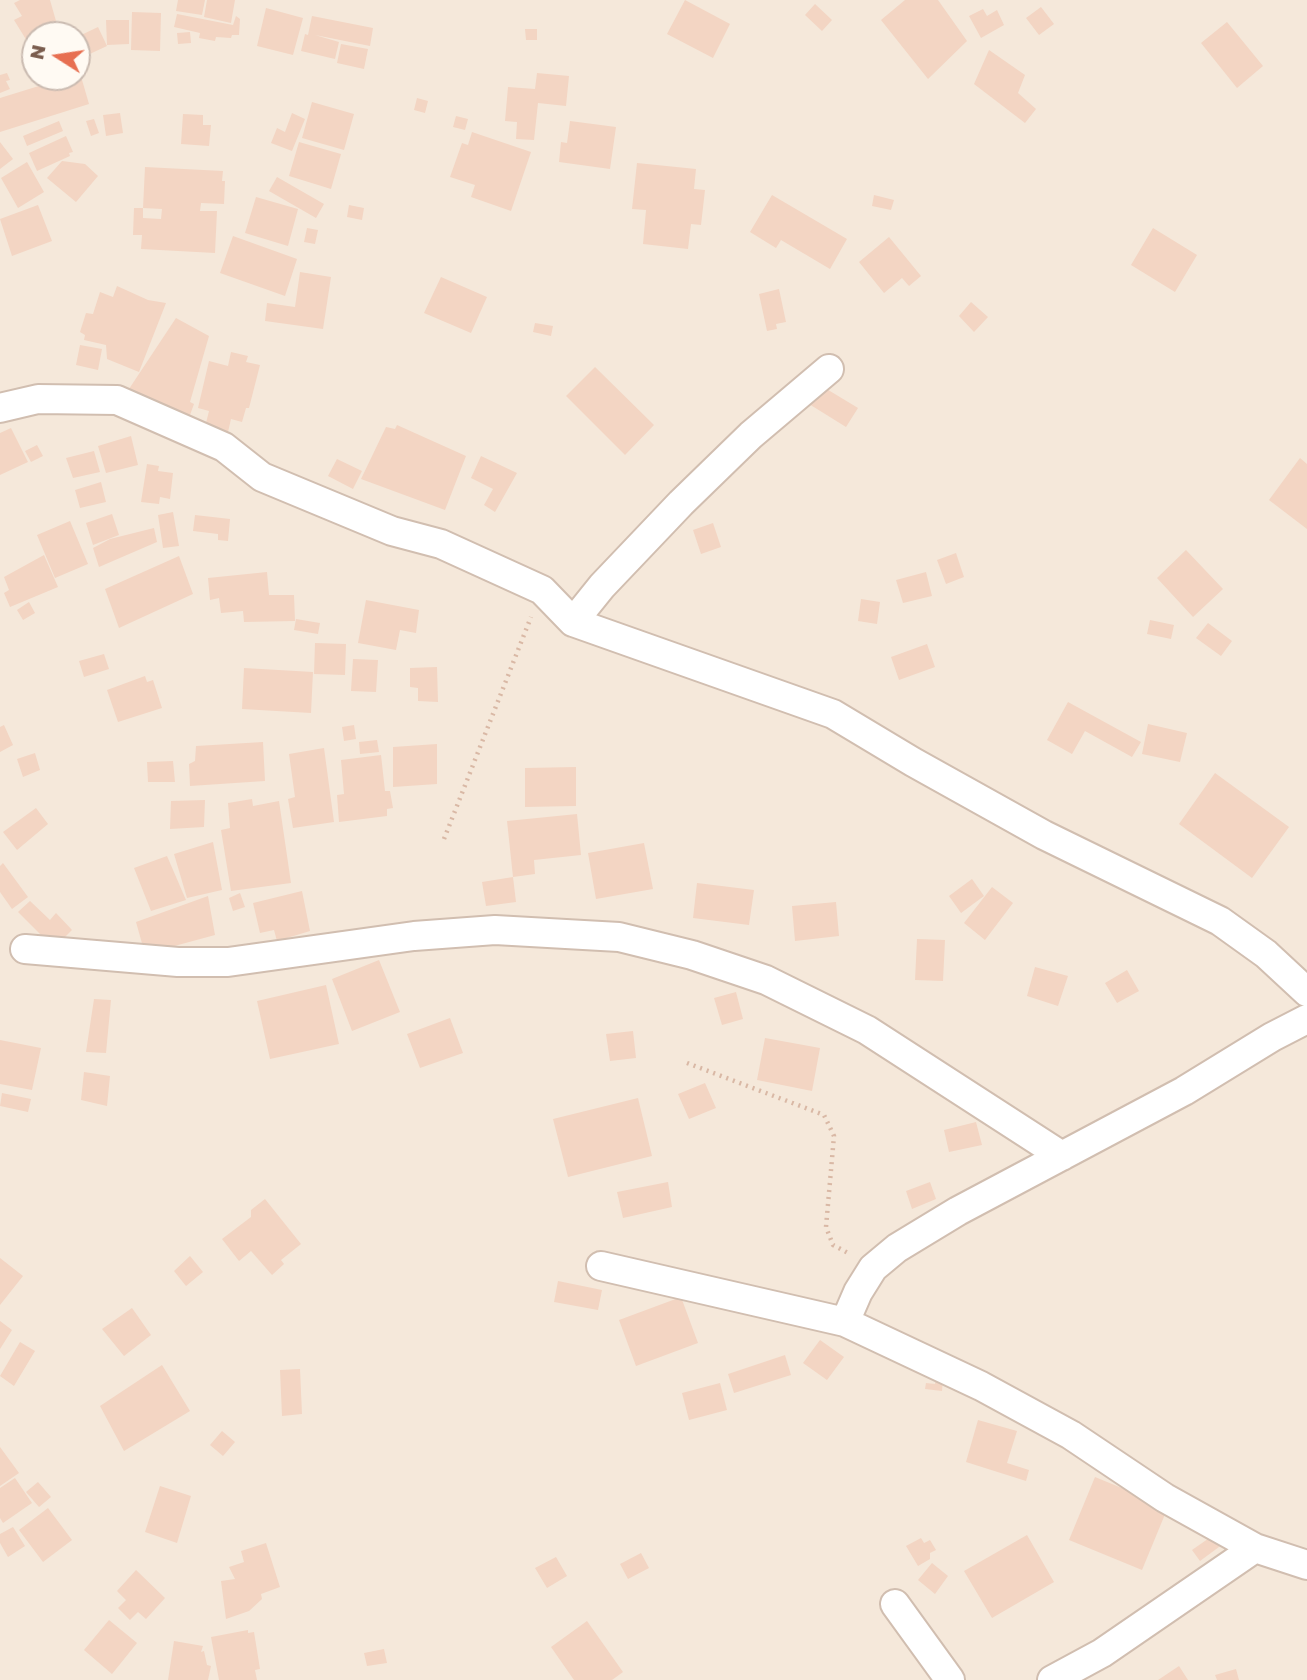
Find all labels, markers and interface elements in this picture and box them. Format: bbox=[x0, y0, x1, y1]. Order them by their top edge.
north arrow bbox=[21, 21, 91, 91]
text: N bbox=[24, 42, 50, 61]

